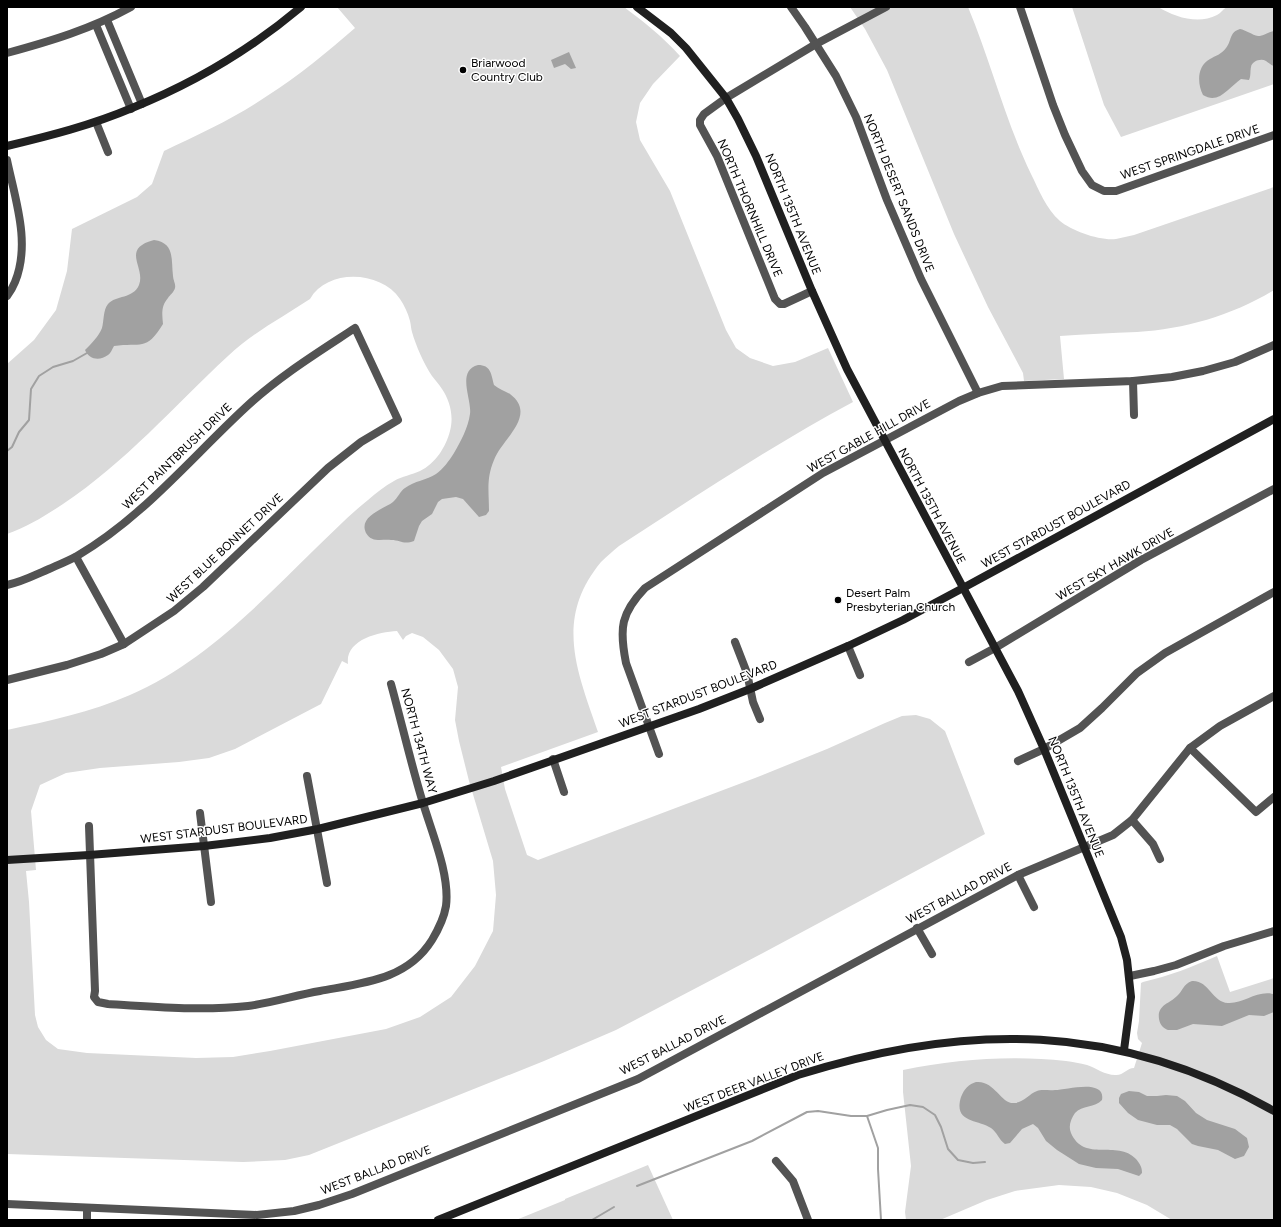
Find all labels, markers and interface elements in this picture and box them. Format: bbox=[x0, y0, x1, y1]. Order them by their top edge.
place label: Briarwood Country Club bbox=[471, 56, 543, 84]
marker: Briarwood Country Club bbox=[458, 65, 468, 75]
street label: NORTH DESERT SANDS DRIVE bbox=[861, 112, 937, 274]
street label: WEST SPRINGDALE DRIVE bbox=[1119, 122, 1261, 182]
street label: NORTH THORNHILL DRIVE bbox=[715, 137, 785, 279]
street label: NORTH 135TH AVENUE bbox=[762, 151, 824, 277]
street label: WEST GABLE HILL DRIVE bbox=[805, 396, 933, 476]
street label: WEST PAINTBRUSH DRIVE bbox=[119, 400, 235, 512]
street label: NORTH 135TH AVENUE bbox=[895, 446, 969, 566]
street label: WEST STARDUST BOULEVARD bbox=[979, 477, 1133, 571]
street label: WEST BLUE BONNET DRIVE bbox=[164, 490, 286, 606]
street label: WEST SKY HAWK DRIVE bbox=[1054, 525, 1176, 603]
place label: Desert Palm Presbyterian Church bbox=[846, 586, 956, 614]
marker: Desert Palm Presbyterian Church bbox=[833, 595, 843, 605]
street label: WEST STARDUST BOULEVARD bbox=[617, 657, 779, 731]
street label: NORTH 134TH WAY bbox=[398, 687, 440, 796]
street label: NORTH 135TH AVENUE bbox=[1045, 734, 1107, 860]
street label: WEST STARDUST BOULEVARD bbox=[140, 812, 308, 846]
street label: WEST BALLAD DRIVE bbox=[904, 859, 1014, 927]
street label: WEST BALLAD DRIVE bbox=[618, 1012, 728, 1078]
street label: WEST DEER VALLEY DRIVE bbox=[682, 1049, 826, 1115]
street label: WEST BALLAD DRIVE bbox=[319, 1142, 433, 1198]

